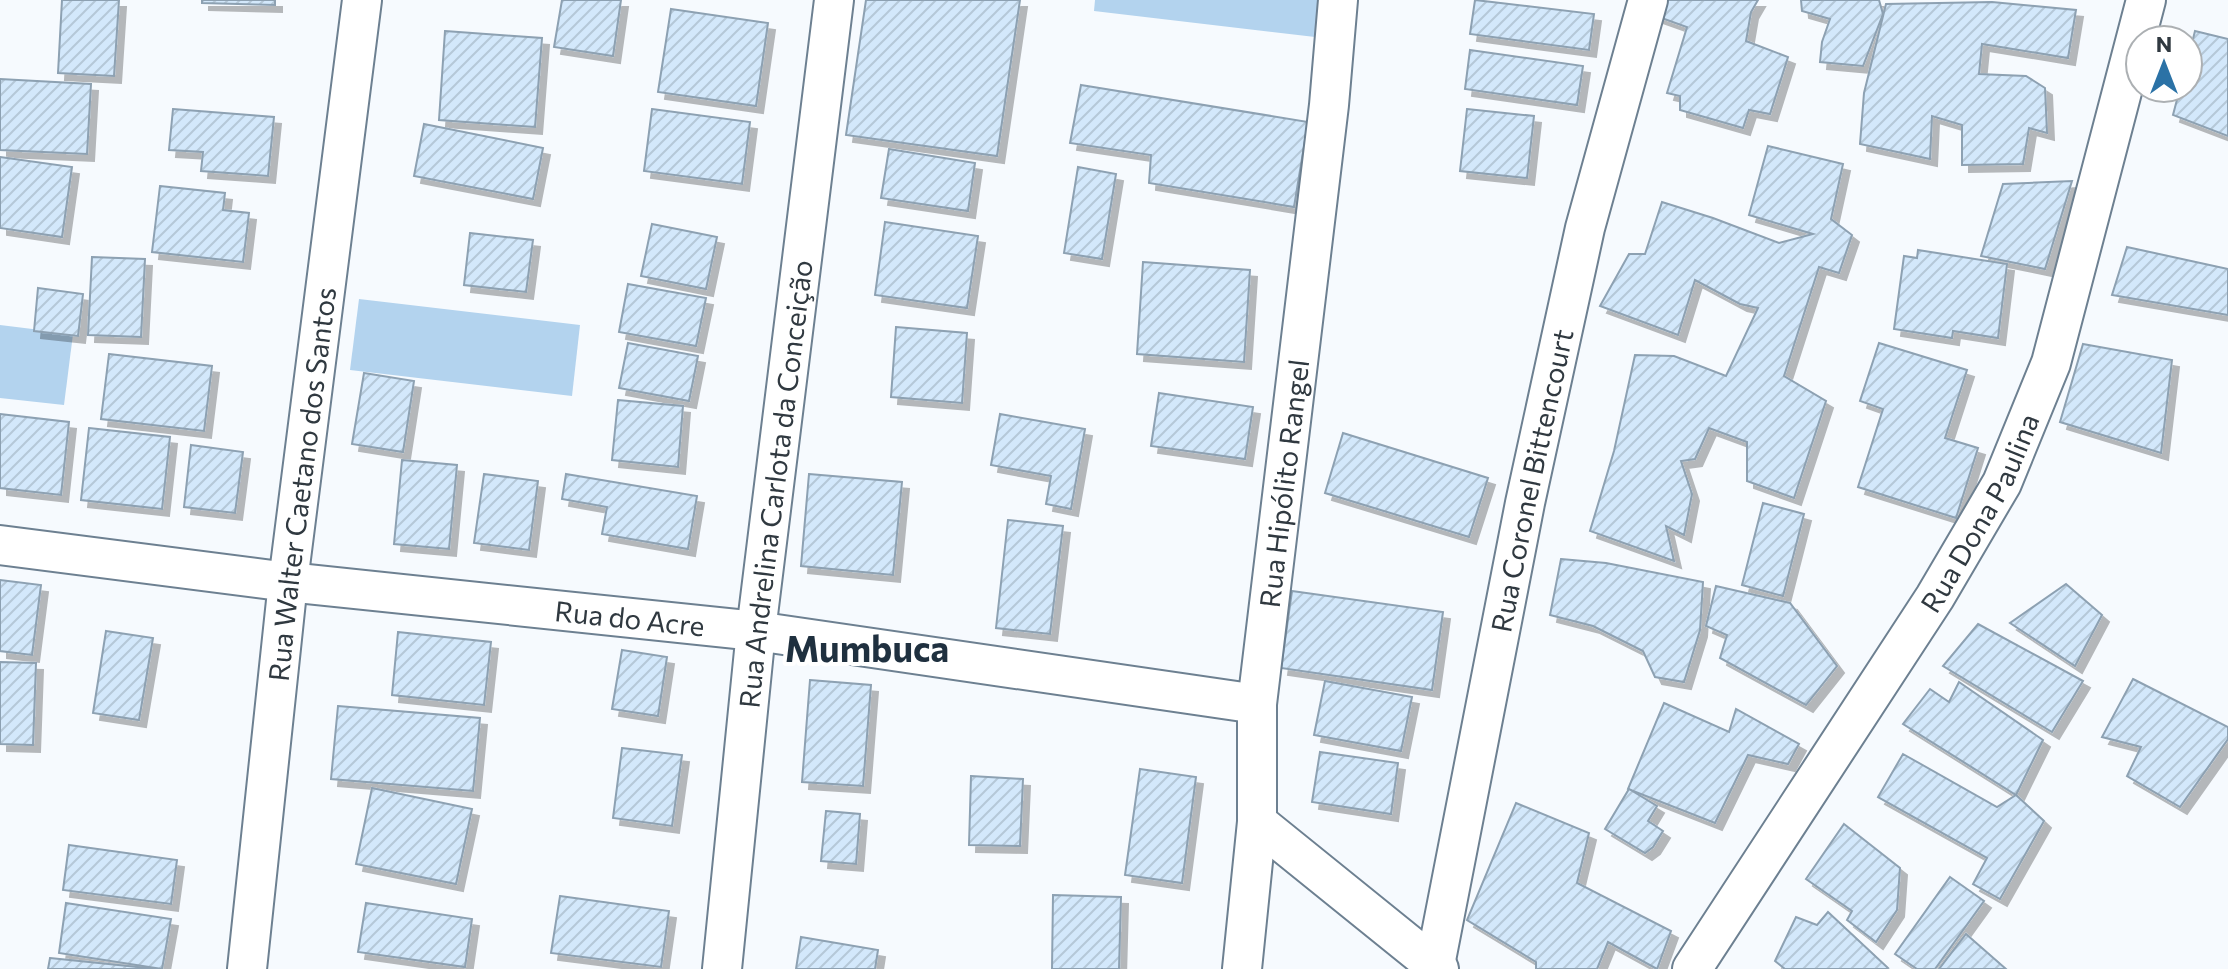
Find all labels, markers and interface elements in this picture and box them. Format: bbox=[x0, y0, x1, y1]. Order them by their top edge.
north arrow bbox=[2124, 24, 2204, 104]
text: N bbox=[2156, 30, 2172, 57]
street label: Rua Andrelina Carlota da Conceição bbox=[731, 258, 819, 710]
street label: Rua Walter Caetano dos Santos bbox=[261, 285, 342, 683]
street label: Rua Coronel Bittencourt bbox=[1483, 326, 1579, 635]
street label: Rua Hipólito Rangel bbox=[1252, 357, 1315, 609]
street label: Rua Dona Paulina bbox=[1913, 408, 2046, 619]
street label: Rua do Acre bbox=[553, 593, 706, 643]
district label: Mumbuca bbox=[785, 625, 949, 669]

